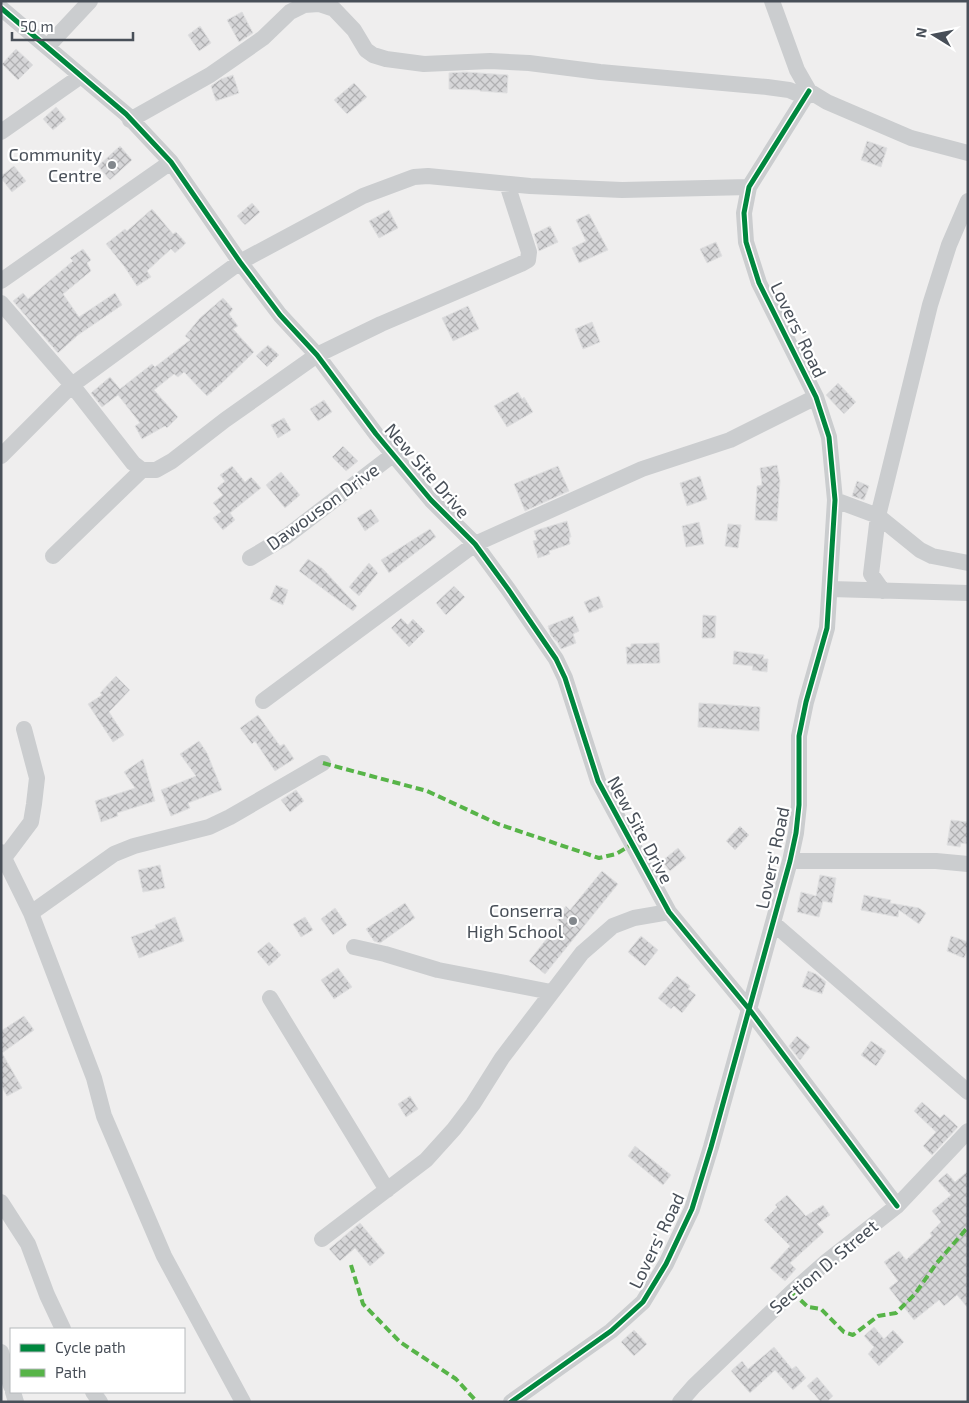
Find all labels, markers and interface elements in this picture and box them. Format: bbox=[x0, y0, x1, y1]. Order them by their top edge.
scale bar bbox=[12, 10, 134, 42]
north arrow bbox=[909, 10, 959, 60]
text: 50 m bbox=[20, 17, 54, 35]
text: N bbox=[911, 26, 930, 39]
place label: Community Centre bbox=[8, 143, 102, 186]
marker: Community Centre bbox=[106, 159, 118, 171]
street label: Lovers' Road bbox=[766, 278, 832, 381]
street label: New Site Drive bbox=[381, 418, 475, 522]
street label: Dawouson Drive bbox=[262, 458, 383, 554]
street label: New Site Drive bbox=[603, 772, 678, 887]
street label: Lovers' Road bbox=[750, 805, 794, 911]
place label: Conserra High School bbox=[467, 899, 564, 942]
marker: Conserra High School bbox=[567, 915, 579, 927]
street label: Lovers' Road bbox=[623, 1189, 689, 1292]
street label: Section D. Street bbox=[765, 1214, 882, 1318]
legend bbox=[10, 1328, 185, 1393]
text: Cycle path bbox=[55, 1338, 126, 1356]
text: Path bbox=[55, 1363, 86, 1381]

